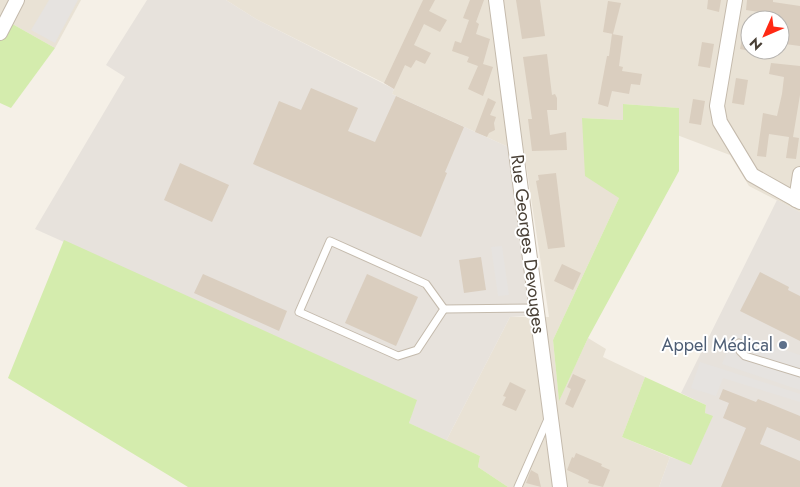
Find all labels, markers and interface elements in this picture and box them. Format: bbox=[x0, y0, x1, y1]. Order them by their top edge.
north arrow bbox=[740, 10, 790, 60]
text: N bbox=[745, 33, 767, 55]
street label: Rue Georges Devouges bbox=[504, 153, 552, 335]
place label: Appel Médical bbox=[662, 332, 773, 358]
marker: Appel Médical bbox=[777, 339, 789, 351]

